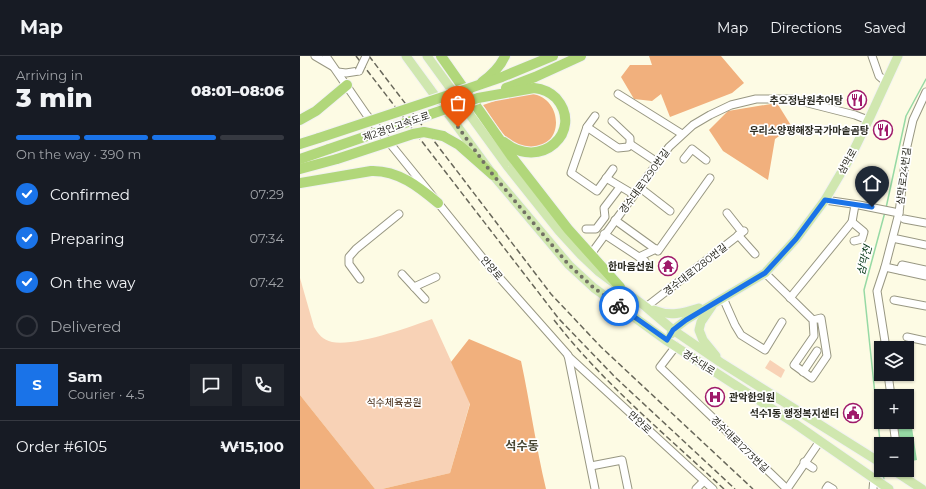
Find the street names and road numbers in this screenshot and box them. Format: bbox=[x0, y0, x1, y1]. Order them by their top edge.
street label: 제2경인고속도로 bbox=[361, 109, 431, 144]
street label: 경수대로1290번길 bbox=[616, 146, 672, 216]
street label: 삼막로 bbox=[835, 146, 860, 176]
street label: 삼막로24번길 bbox=[894, 146, 913, 206]
street label: 경수대로1280번길 bbox=[661, 240, 730, 298]
street label: 안양로 bbox=[478, 254, 505, 283]
street label: 경수대로 bbox=[680, 347, 718, 378]
street label: 만안로 bbox=[625, 408, 654, 437]
street label: 경수대로1273번길 bbox=[708, 413, 771, 475]

